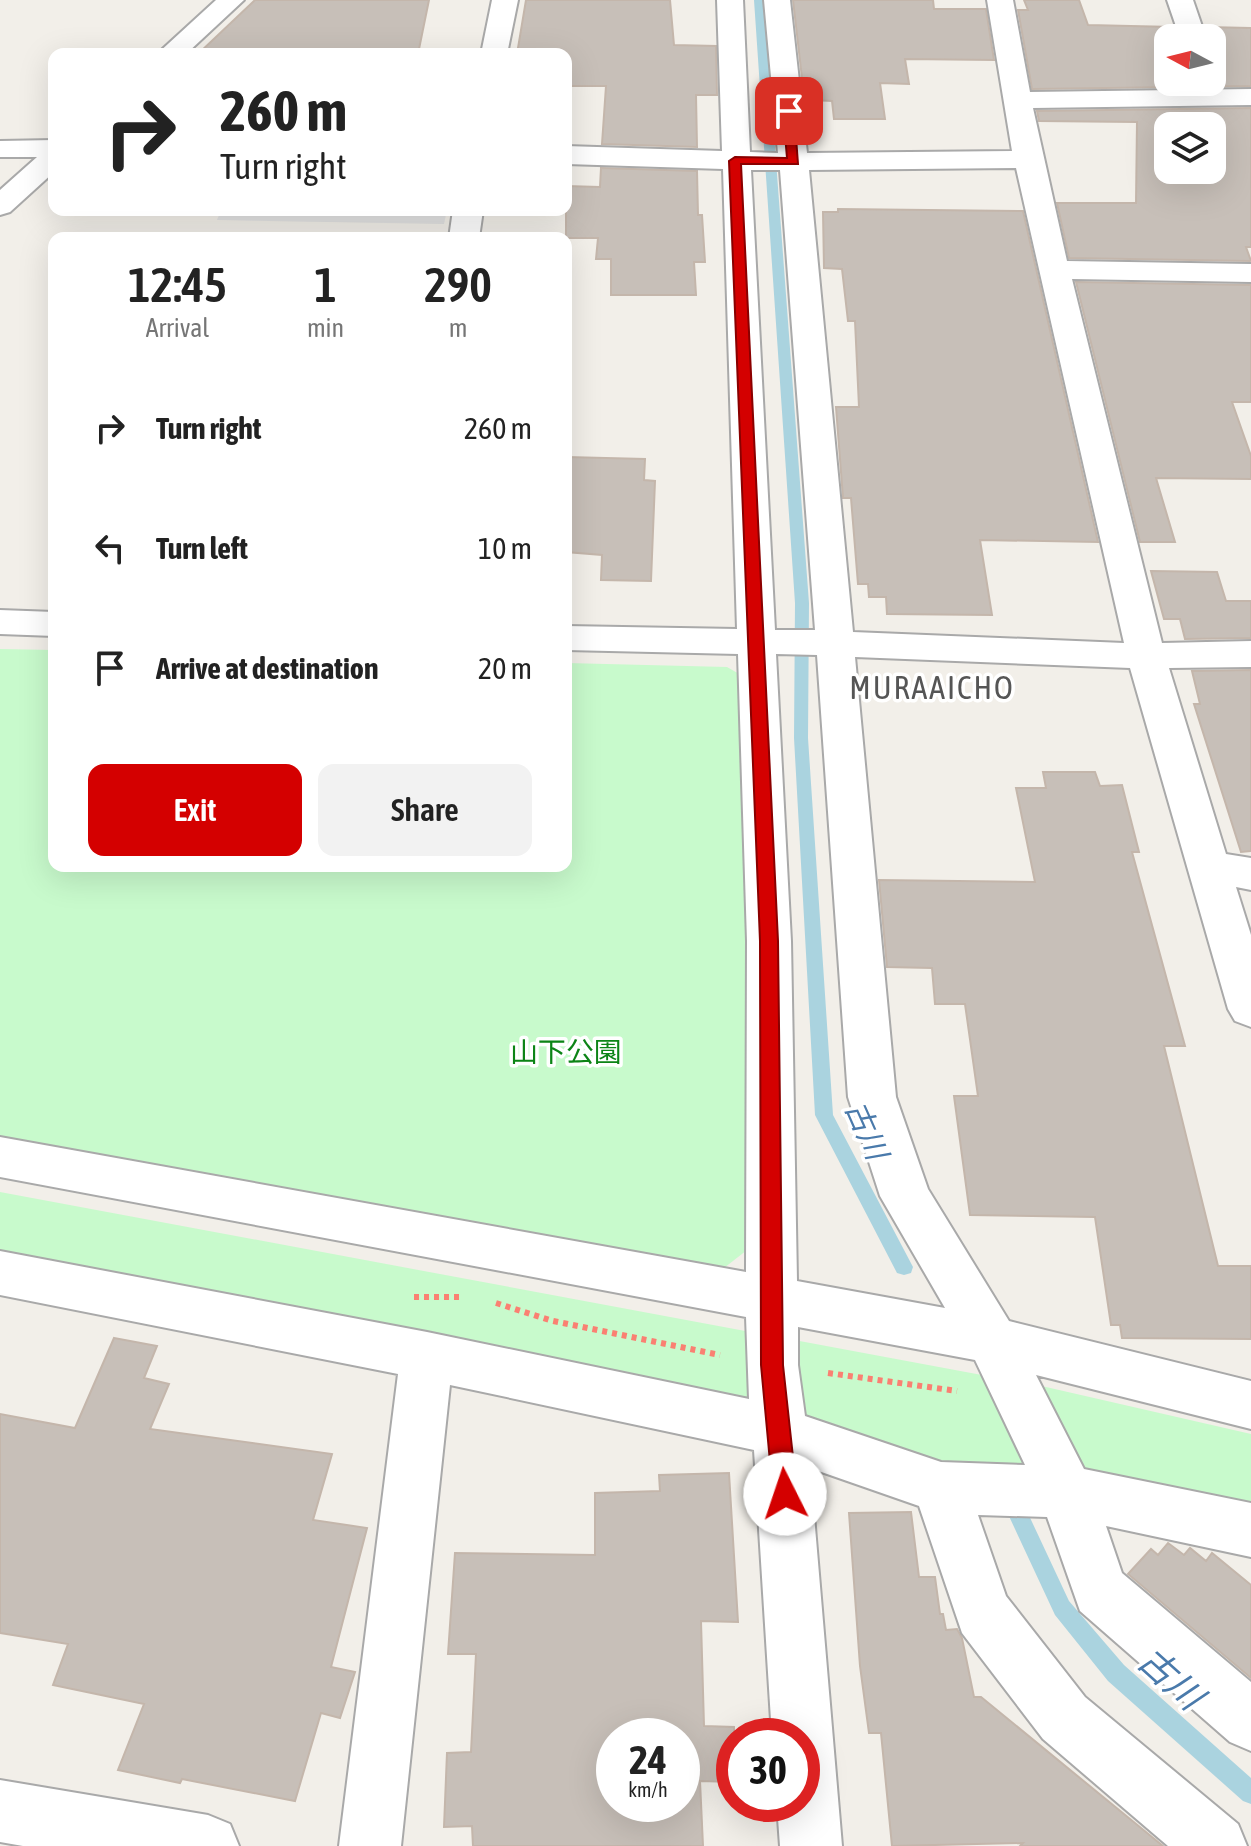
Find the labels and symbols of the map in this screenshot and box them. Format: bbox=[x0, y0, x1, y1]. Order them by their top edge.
north arrow bbox=[1154, 24, 1226, 96]
pin bbox=[755, 77, 823, 145]
district label: MURAAICHO bbox=[849, 669, 1015, 706]
park label: 山下公園 bbox=[510, 1036, 622, 1068]
water label: 古川 bbox=[839, 1096, 896, 1167]
position arrow bbox=[743, 1452, 827, 1536]
water label: 古川 bbox=[1130, 1638, 1215, 1720]
speed limit sign: 30 bbox=[716, 1718, 820, 1822]

